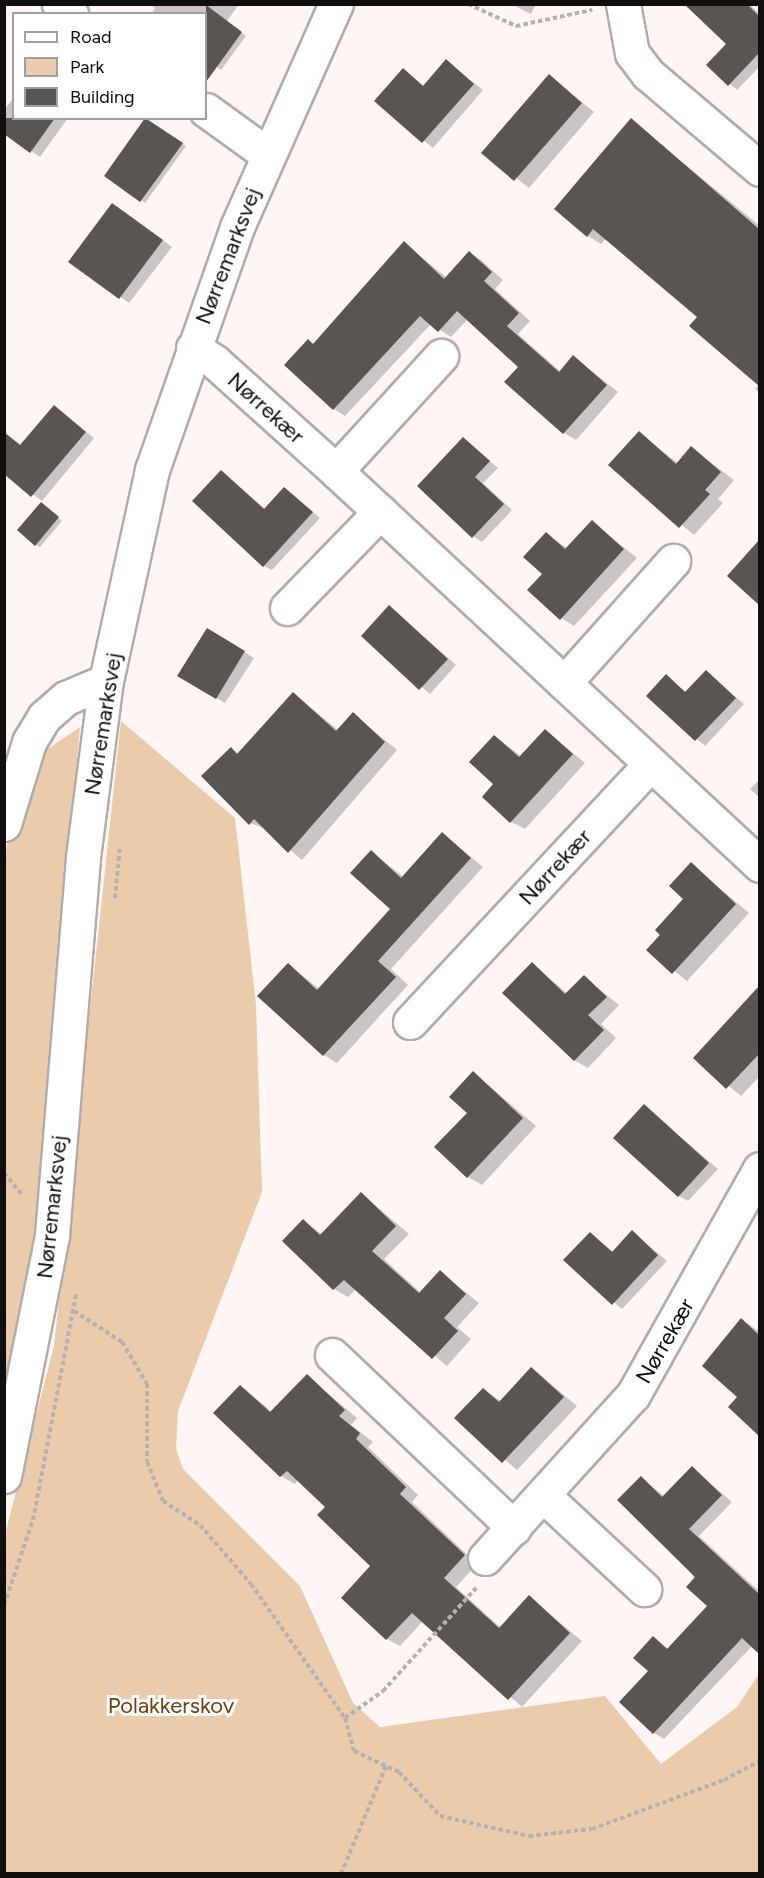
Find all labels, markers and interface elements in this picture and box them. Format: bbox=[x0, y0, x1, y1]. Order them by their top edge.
legend bbox=[12, 12, 207, 120]
text: Road bbox=[70, 26, 111, 48]
text: Park bbox=[70, 56, 104, 78]
text: Building bbox=[70, 86, 135, 108]
street label: Nørremarksvej bbox=[190, 184, 266, 328]
street label: Nørrekær bbox=[222, 367, 310, 449]
street label: Nørremarksvej bbox=[79, 651, 127, 797]
street label: Nørrekær bbox=[513, 824, 597, 910]
street label: Nørremarksvej bbox=[31, 1134, 73, 1280]
street label: Nørrekær bbox=[630, 1294, 700, 1388]
park label: Polakkerskov bbox=[108, 1693, 234, 1719]

